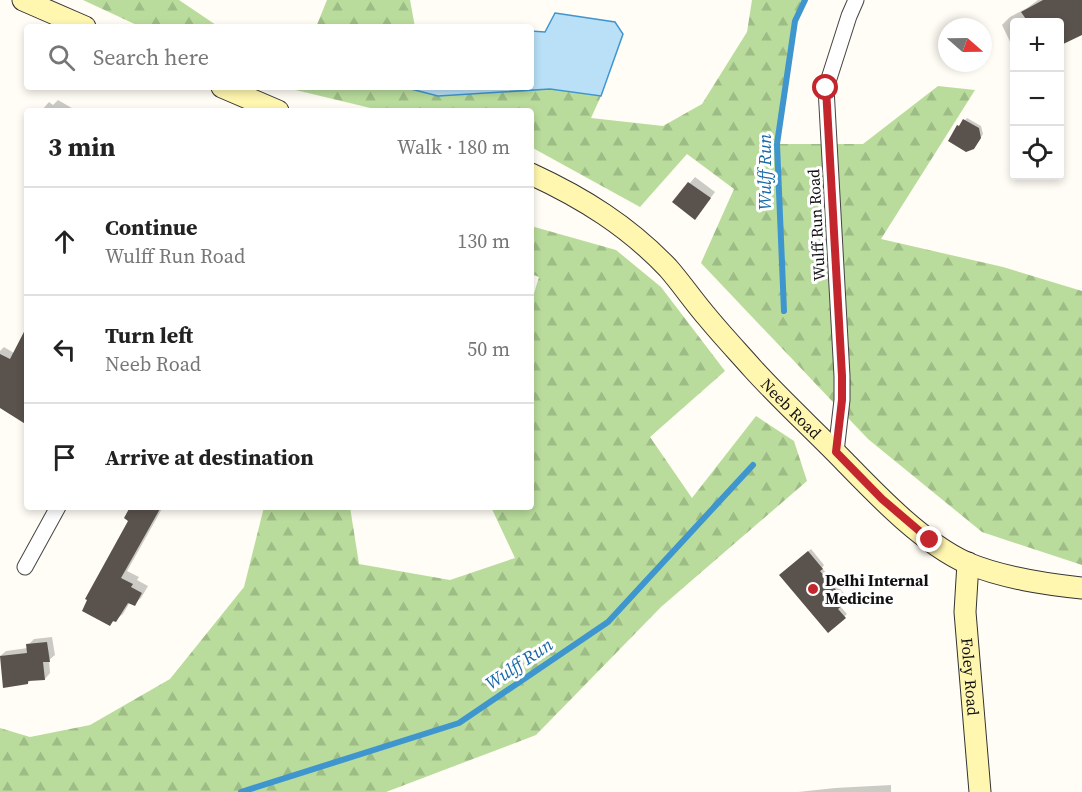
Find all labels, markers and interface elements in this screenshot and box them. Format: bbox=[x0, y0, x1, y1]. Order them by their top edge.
north arrow bbox=[938, 18, 992, 72]
map controls bbox=[1010, 18, 1064, 180]
button: + bbox=[1010, 18, 1064, 72]
search box bbox=[24, 24, 534, 90]
icon: search bbox=[45, 41, 78, 74]
text: Search here bbox=[93, 42, 209, 72]
button: − bbox=[1010, 72, 1064, 126]
route start bbox=[812, 74, 838, 100]
button: locate bbox=[1010, 126, 1064, 180]
text: 3 min bbox=[48, 129, 115, 165]
text: Walk · 180 m bbox=[397, 133, 510, 161]
water label: Wulff Run bbox=[752, 134, 777, 210]
street label: Wulff Run Road bbox=[802, 168, 830, 282]
text: Continue bbox=[105, 212, 198, 242]
icon: ahead bbox=[48, 225, 81, 258]
text: 130 m bbox=[457, 227, 510, 255]
text: Wulff Run Road bbox=[105, 242, 245, 270]
text: Turn left bbox=[105, 320, 193, 350]
icon: left bbox=[48, 333, 81, 366]
text: 50 m bbox=[467, 335, 510, 363]
text: Neeb Road bbox=[105, 350, 201, 378]
street label: Neeb Road bbox=[756, 373, 826, 443]
icon: arrive bbox=[48, 441, 81, 474]
text: Arrive at destination bbox=[105, 442, 314, 472]
route end bbox=[916, 526, 942, 552]
place label: Delhi Internal Medicine bbox=[825, 569, 929, 609]
marker: Delhi Internal Medicine bbox=[806, 582, 820, 596]
water label: Wulff Run bbox=[480, 632, 557, 695]
street label: Foley Road bbox=[956, 637, 985, 717]

